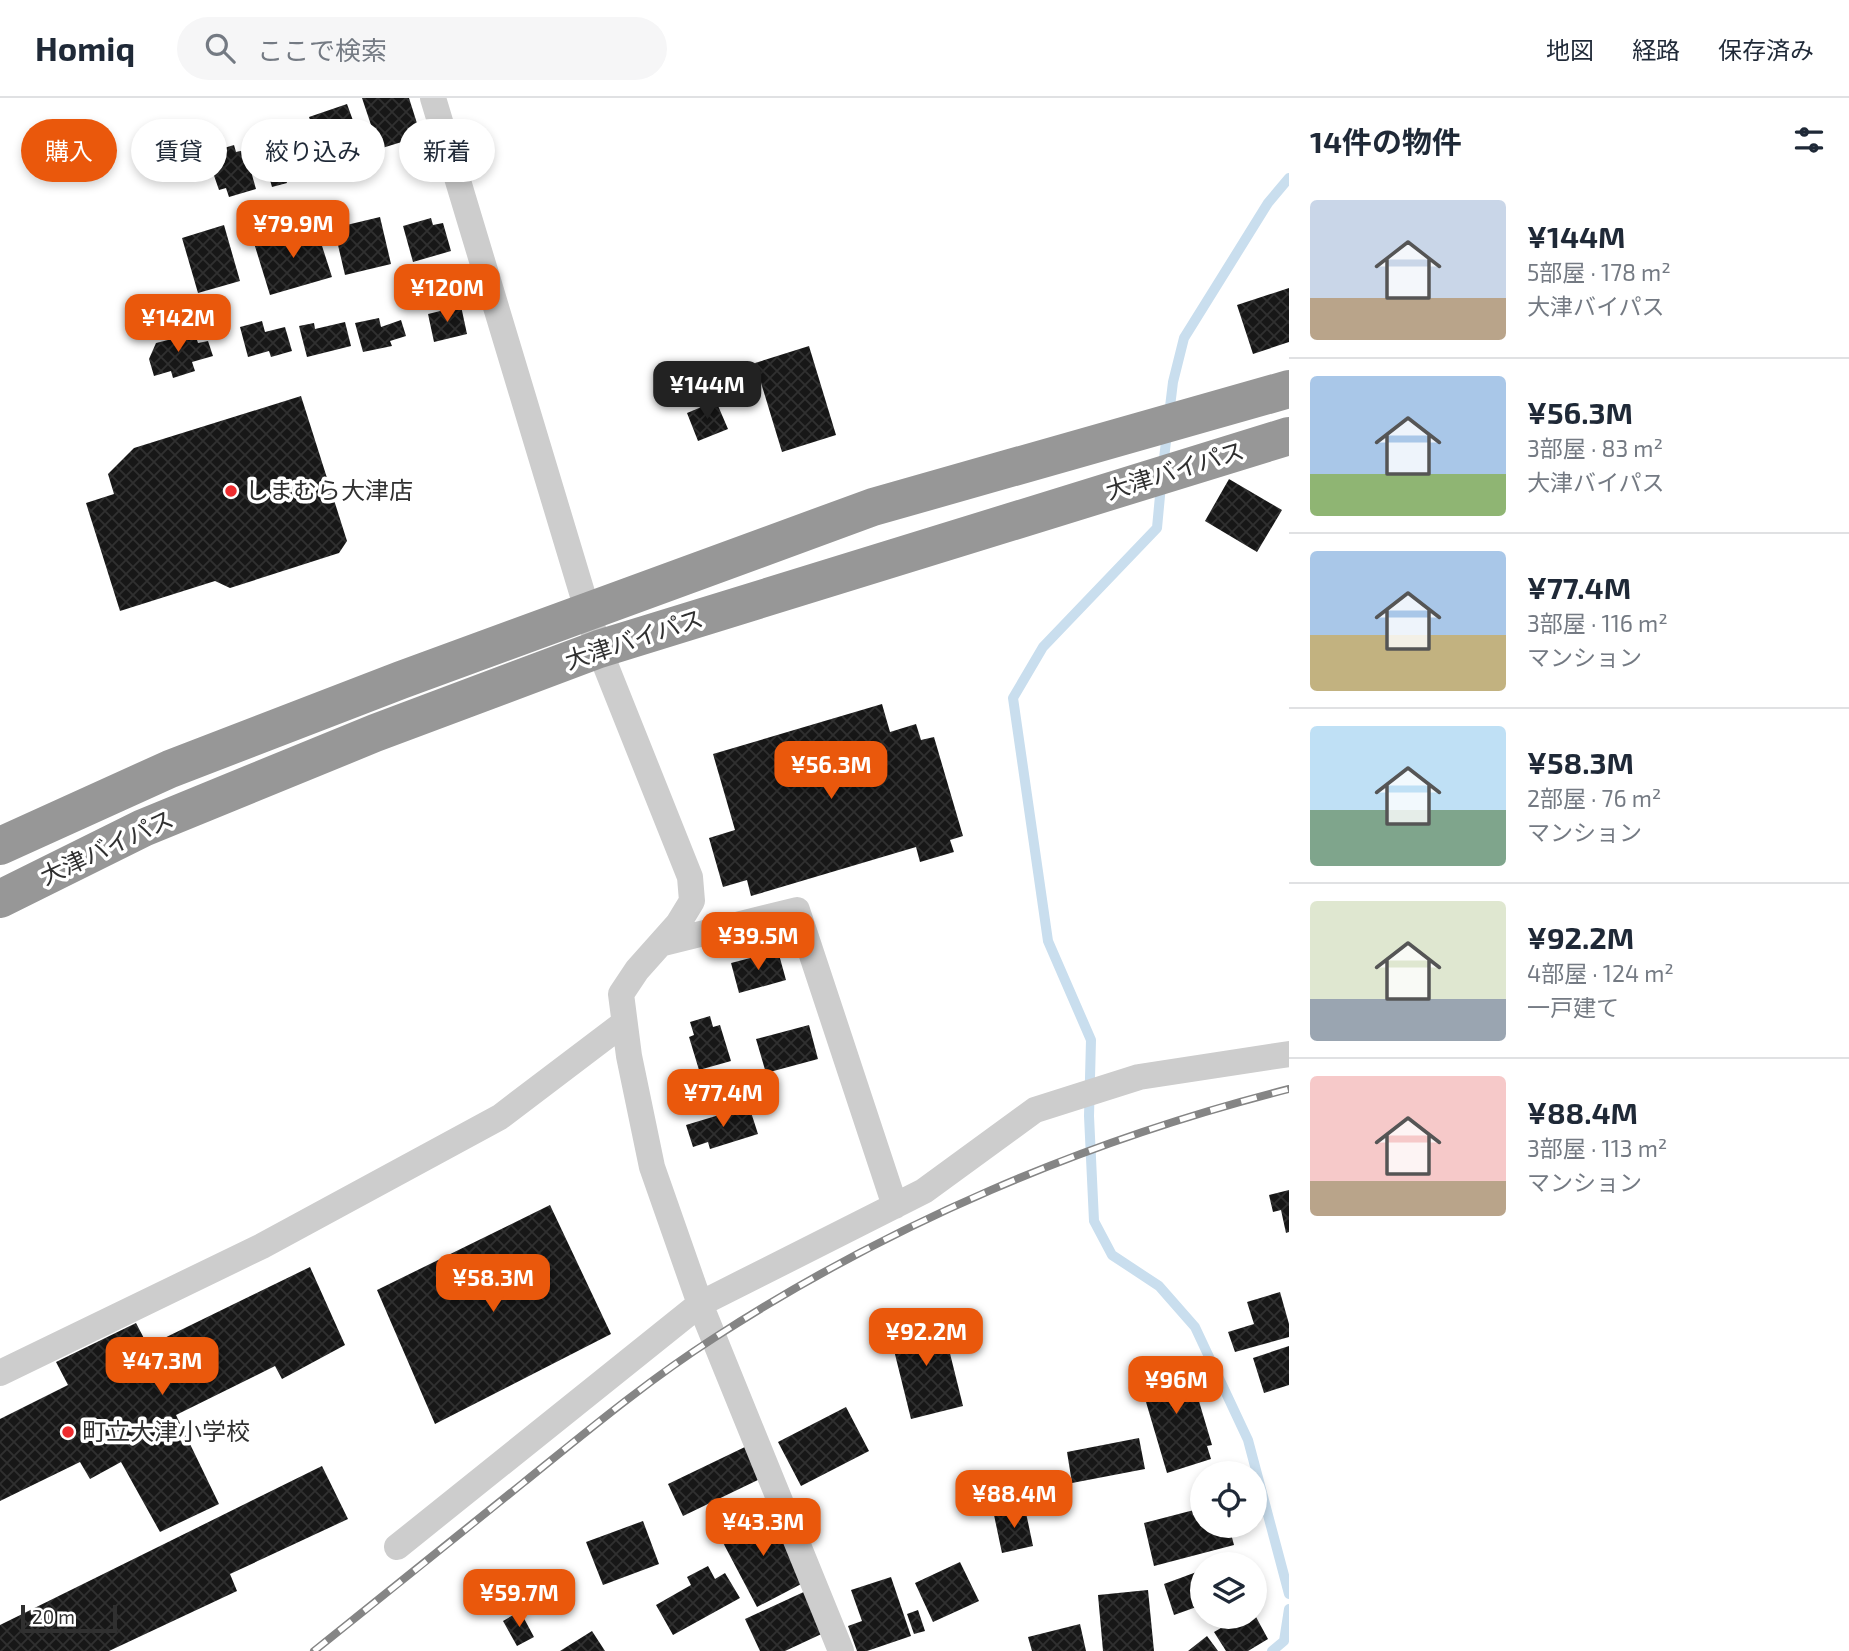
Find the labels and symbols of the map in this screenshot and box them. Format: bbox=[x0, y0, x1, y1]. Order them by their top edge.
pin: ¥79.9M bbox=[236, 200, 350, 260]
pin: ¥120M bbox=[398, 264, 496, 324]
pin: ¥142M bbox=[129, 294, 227, 354]
pin: ¥144M bbox=[658, 362, 756, 421]
street label: 大津バイパス bbox=[1102, 435, 1247, 504]
place label: しまむら大津店 bbox=[245, 475, 413, 504]
marker: しまむら大津店 bbox=[223, 483, 239, 499]
street label: 大津バイパス bbox=[561, 603, 706, 675]
pin: ¥56.3M bbox=[774, 742, 888, 801]
street label: 大津バイパス bbox=[35, 803, 178, 890]
pin: ¥39.5M bbox=[701, 912, 815, 972]
pin: ¥77.4M bbox=[666, 1070, 780, 1129]
pin: ¥58.3M bbox=[436, 1254, 550, 1314]
pin: ¥92.2M bbox=[869, 1308, 983, 1368]
pin: ¥47.3M bbox=[105, 1338, 219, 1397]
pin: ¥96M bbox=[1135, 1356, 1217, 1416]
place label: 町立大津小学校 bbox=[82, 1416, 250, 1445]
marker: 町立大津小学校 bbox=[60, 1424, 76, 1440]
pin: ¥88.4M bbox=[957, 1470, 1071, 1530]
pin: ¥43.3M bbox=[706, 1498, 820, 1558]
pin: ¥59.7M bbox=[462, 1570, 576, 1629]
scale bar bbox=[21, 1602, 117, 1634]

